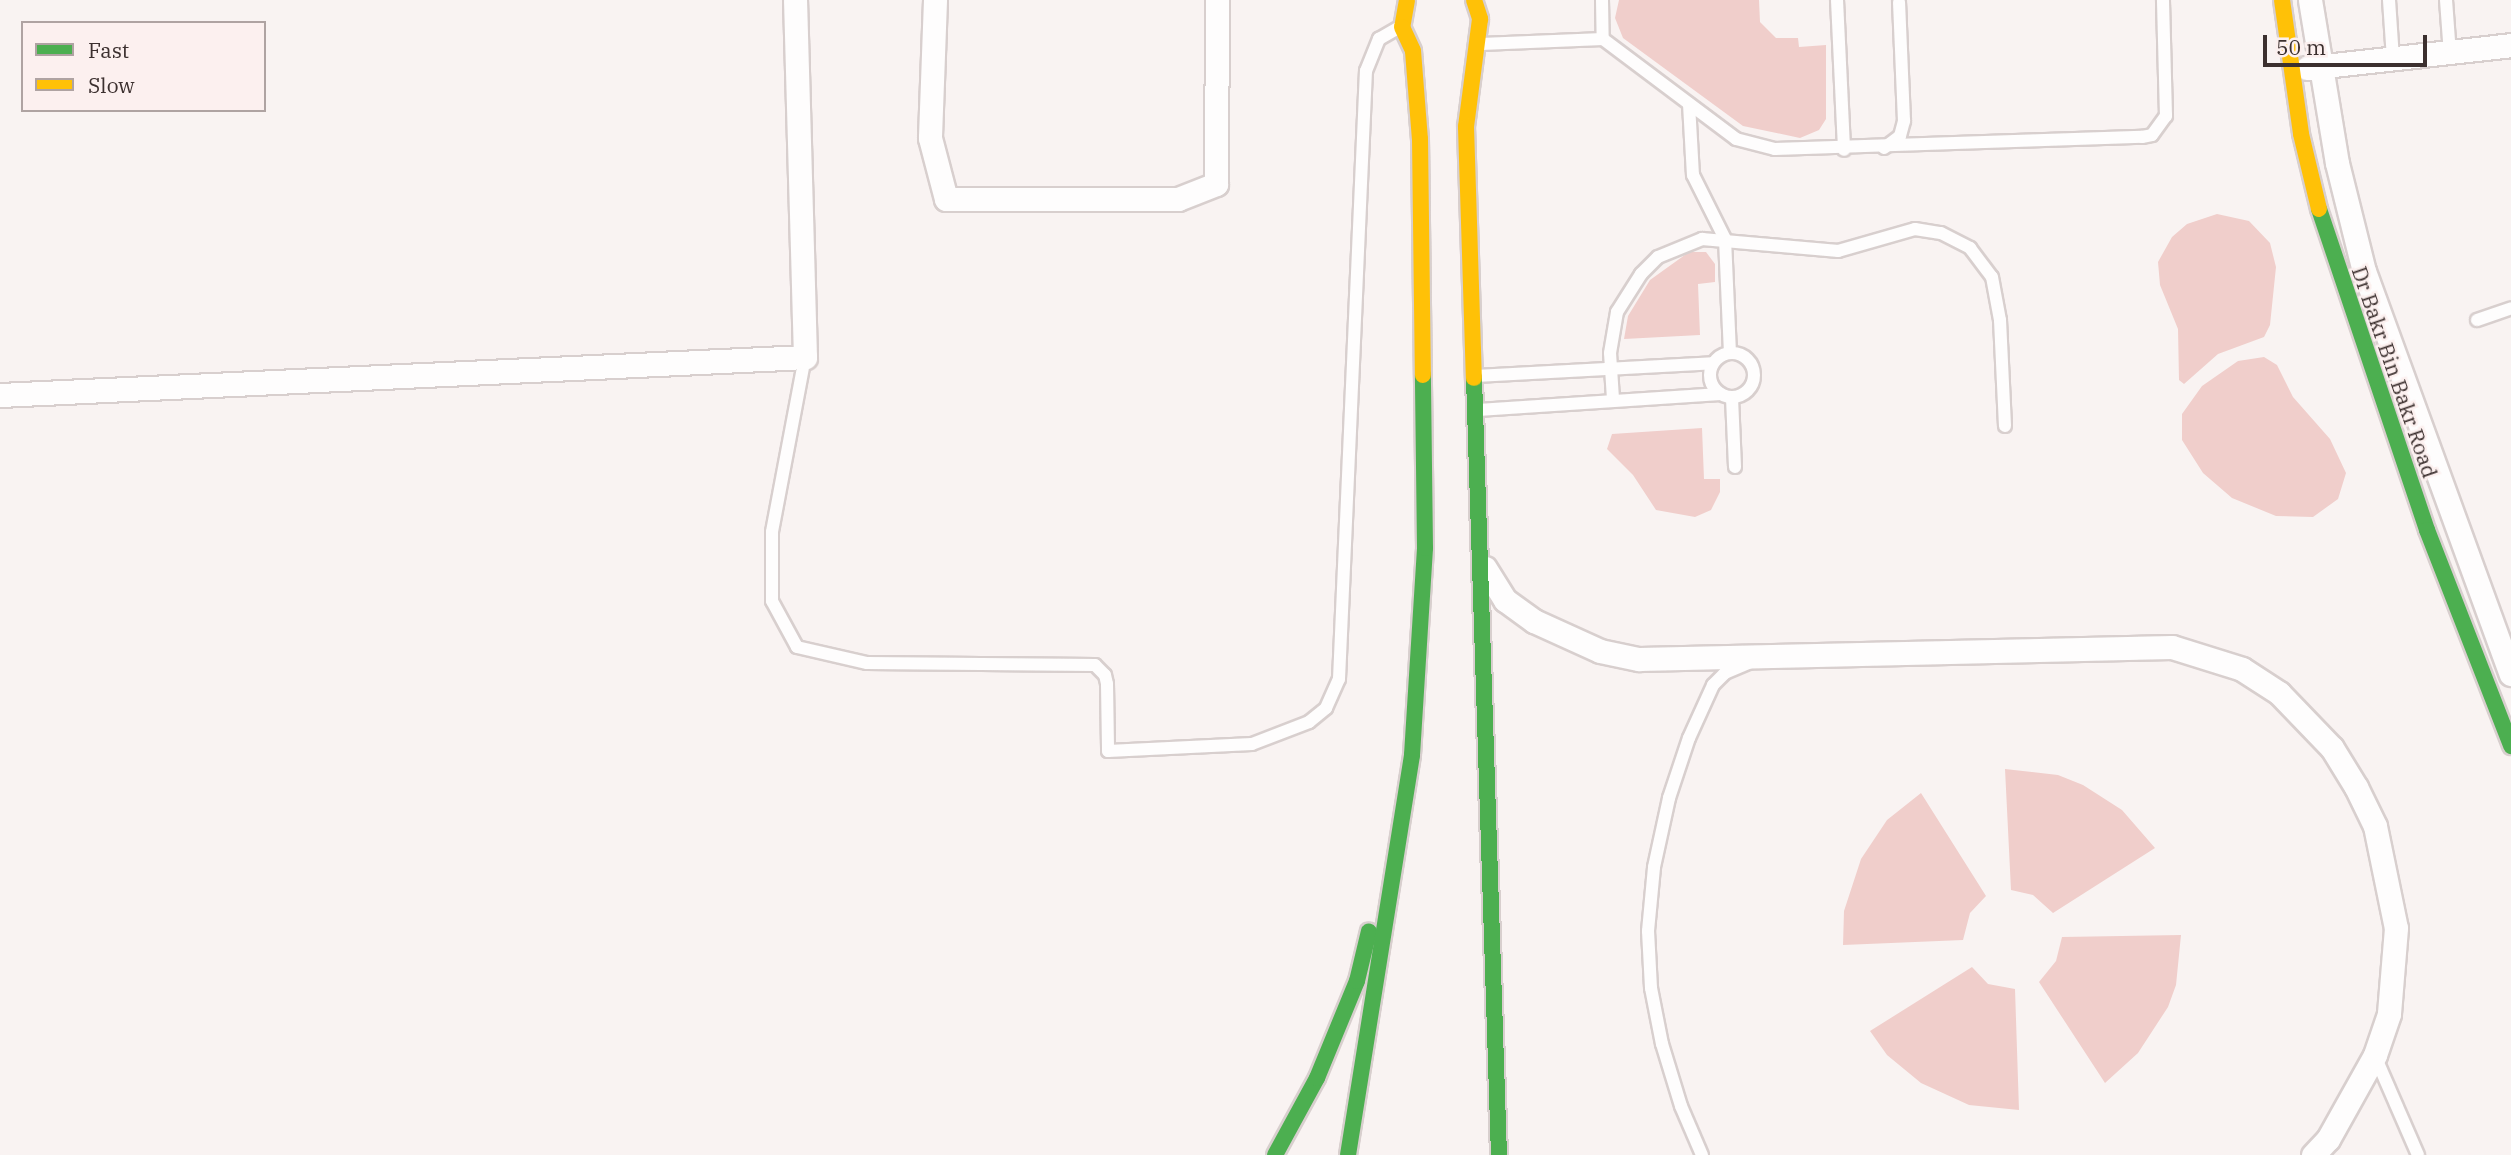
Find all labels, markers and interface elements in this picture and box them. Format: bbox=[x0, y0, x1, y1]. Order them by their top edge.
legend bbox=[21, 21, 266, 112]
scale bar bbox=[2266, 21, 2430, 65]
text: 50 m bbox=[2276, 33, 2326, 61]
text: Fast bbox=[88, 36, 129, 64]
text: Slow bbox=[88, 71, 135, 99]
street label: Dr Bakr Bin Bakr Road bbox=[2347, 263, 2443, 481]

